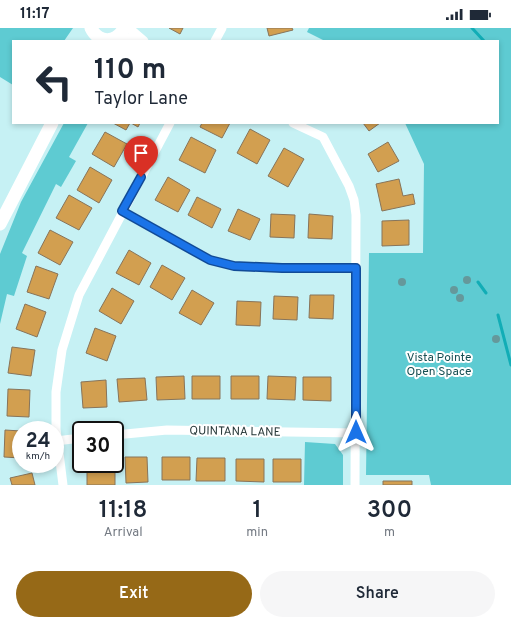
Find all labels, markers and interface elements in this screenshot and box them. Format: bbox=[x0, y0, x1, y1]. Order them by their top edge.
text: 11:17 bbox=[20, 5, 50, 24]
text: 110 m bbox=[94, 53, 166, 89]
icon: left bbox=[28, 56, 80, 108]
text: Taylor Lane bbox=[94, 88, 188, 111]
pin bbox=[124, 136, 158, 177]
icon: arrive bbox=[130, 142, 152, 164]
park label: Vista Pointe Open Space bbox=[406, 350, 472, 380]
position arrow bbox=[335, 411, 377, 453]
speed limit sign: 30 bbox=[72, 421, 124, 473]
street label: QUINTANA LANE bbox=[189, 423, 281, 441]
text: 24 bbox=[25, 429, 51, 455]
text: km/h bbox=[26, 450, 50, 463]
text: 11:18 bbox=[99, 496, 148, 526]
text: 1 bbox=[252, 496, 262, 526]
text: 300 bbox=[367, 496, 412, 526]
text: Arrival bbox=[104, 525, 143, 541]
text: min bbox=[246, 525, 268, 541]
text: m bbox=[384, 525, 395, 541]
button: Exit bbox=[16, 571, 252, 617]
button: Share bbox=[260, 571, 495, 617]

